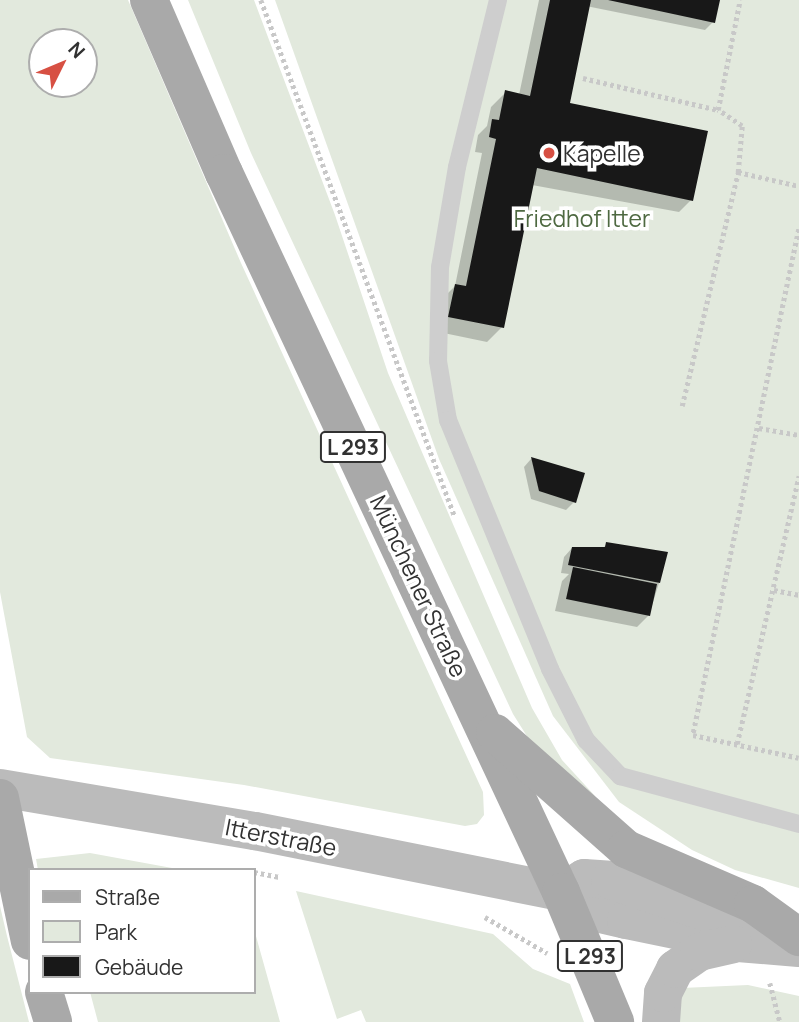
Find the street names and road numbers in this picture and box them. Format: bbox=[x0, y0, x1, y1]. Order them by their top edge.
road number: L 293 bbox=[318, 430, 388, 464]
street label: Münchener Straße bbox=[365, 491, 473, 681]
street label: Itterstraße bbox=[223, 813, 339, 861]
road number: L 293 bbox=[555, 939, 625, 974]

